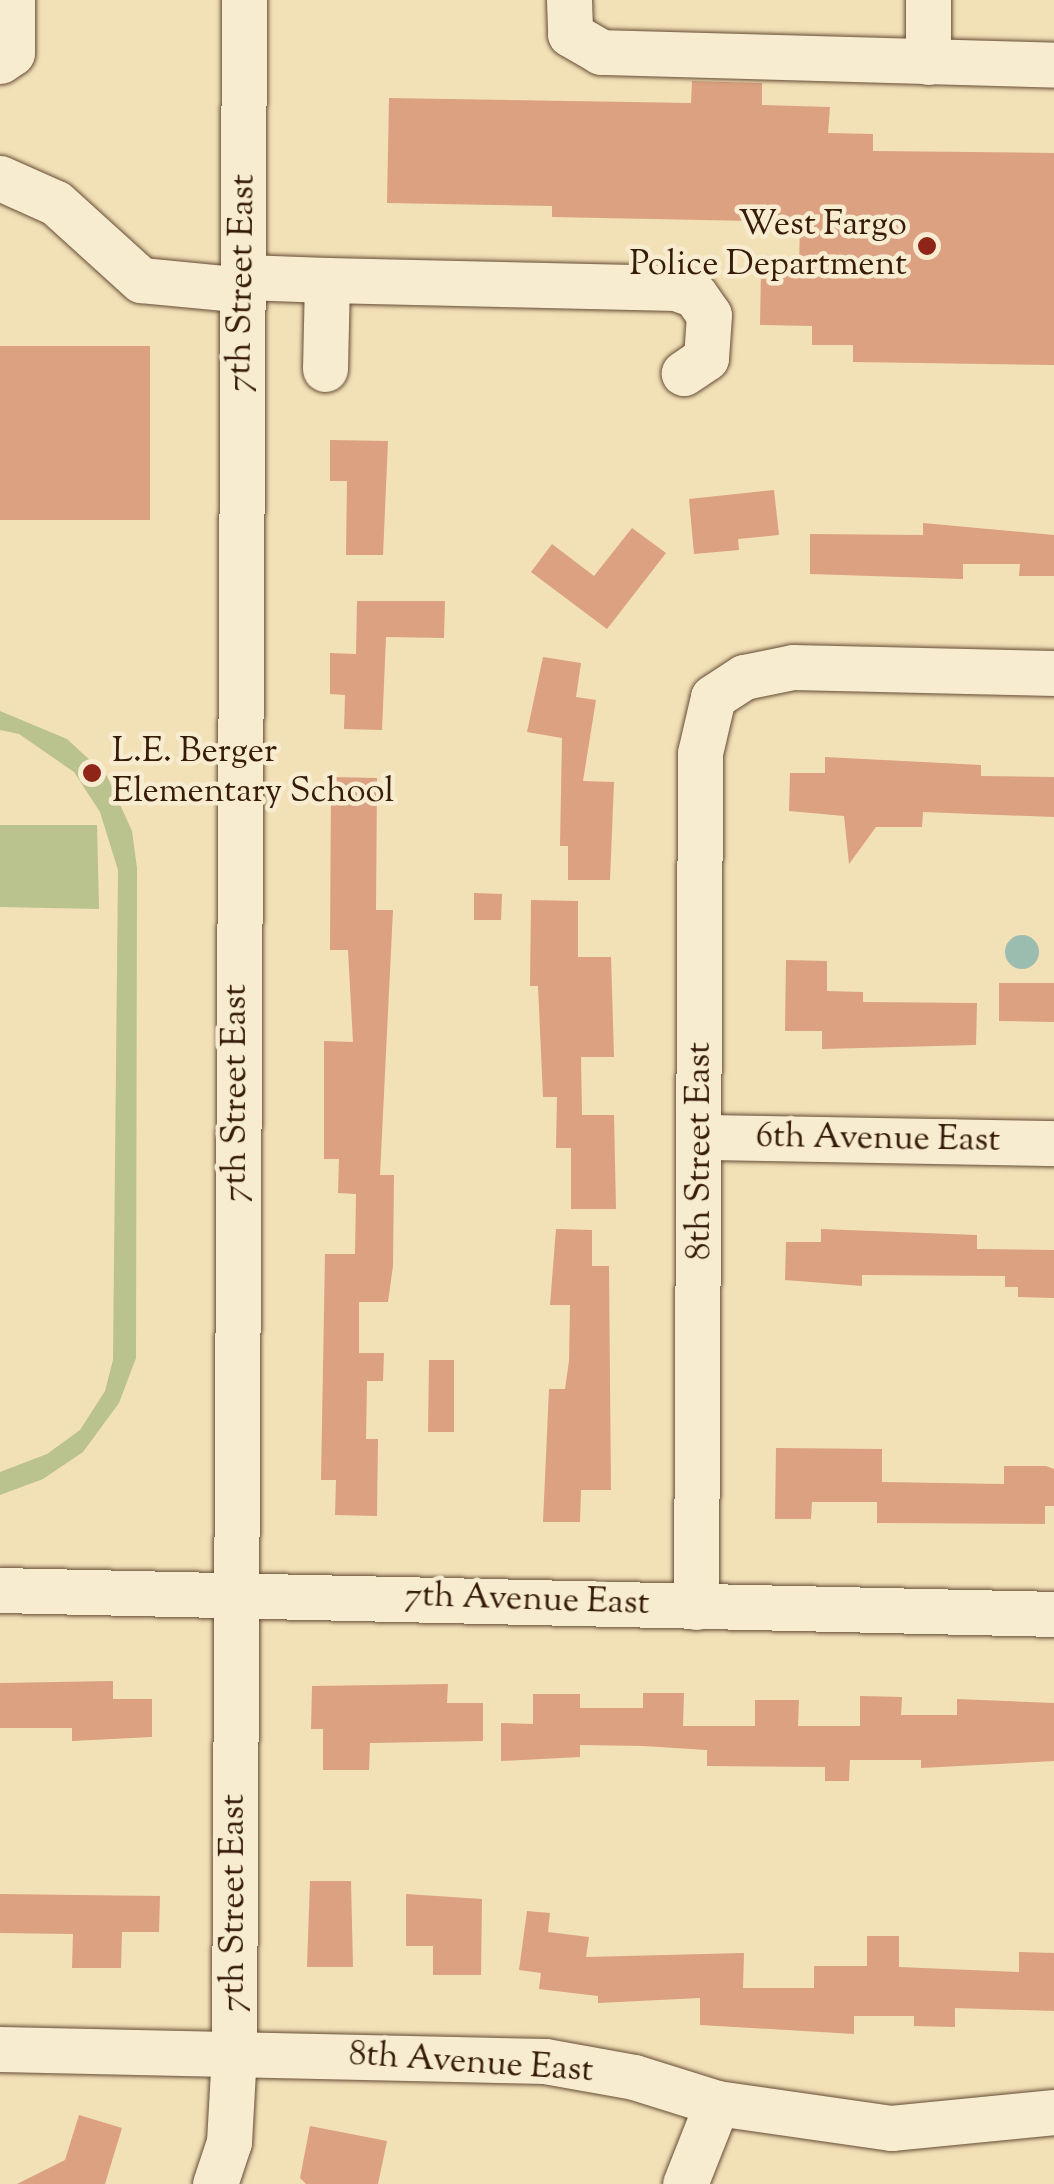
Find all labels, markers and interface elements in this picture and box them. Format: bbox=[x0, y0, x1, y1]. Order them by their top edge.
street label: 7th Street East bbox=[220, 173, 266, 393]
place label: West Fargo Police Department bbox=[630, 205, 907, 287]
marker: West Fargo Police Department bbox=[916, 235, 938, 257]
place label: L.E. Berger Elementary School bbox=[112, 732, 394, 814]
marker: L.E. Berger Elementary School bbox=[81, 762, 103, 784]
street label: 7th Street East bbox=[216, 984, 258, 1202]
street label: 8th Street East bbox=[680, 1042, 722, 1260]
street label: 6th Avenue East bbox=[755, 1117, 1001, 1163]
street label: 7th Avenue East bbox=[404, 1576, 650, 1626]
street label: 7th Street East bbox=[214, 1794, 256, 2012]
street label: 8th Avenue East bbox=[347, 2035, 595, 2093]

